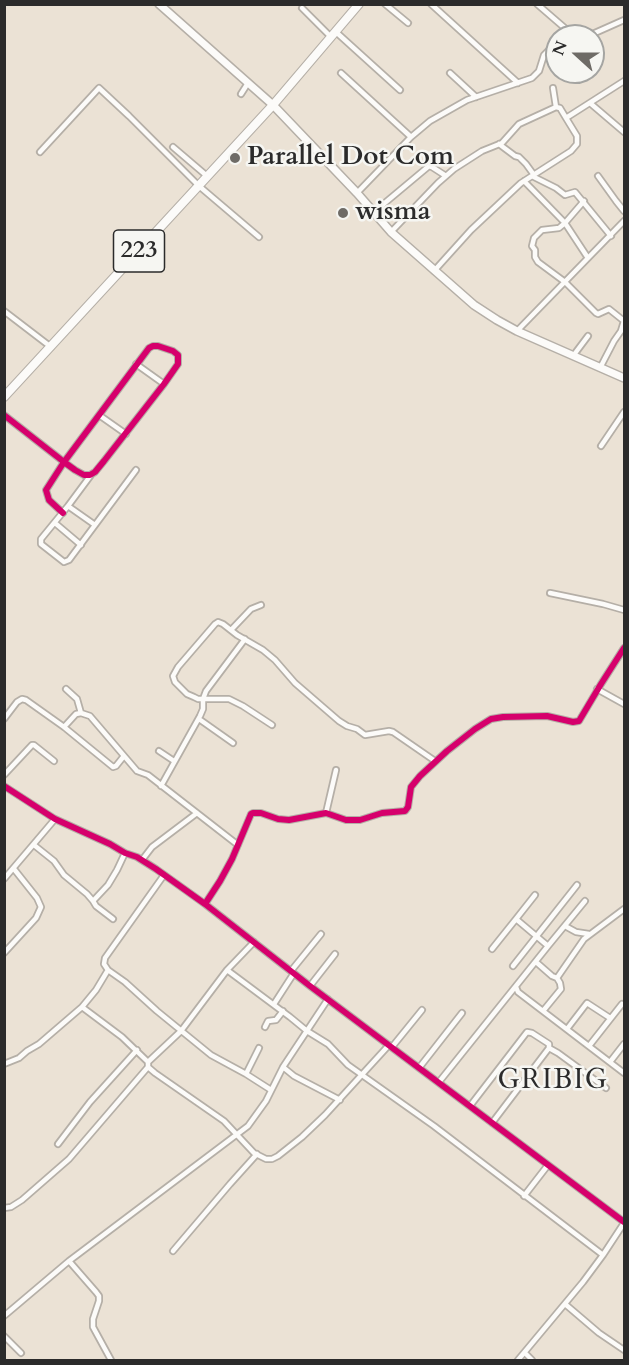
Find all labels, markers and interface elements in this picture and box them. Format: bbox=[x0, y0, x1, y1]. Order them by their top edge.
north arrow bbox=[545, 24, 605, 84]
text: N bbox=[547, 38, 573, 59]
place label: Parallel Dot Com bbox=[247, 142, 454, 174]
marker: Parallel Dot Com bbox=[228, 151, 242, 165]
place label: wisma bbox=[355, 197, 431, 229]
marker: wisma bbox=[336, 206, 350, 220]
road number: 223 bbox=[114, 230, 164, 272]
district label: GRIBIG bbox=[498, 1065, 608, 1099]

